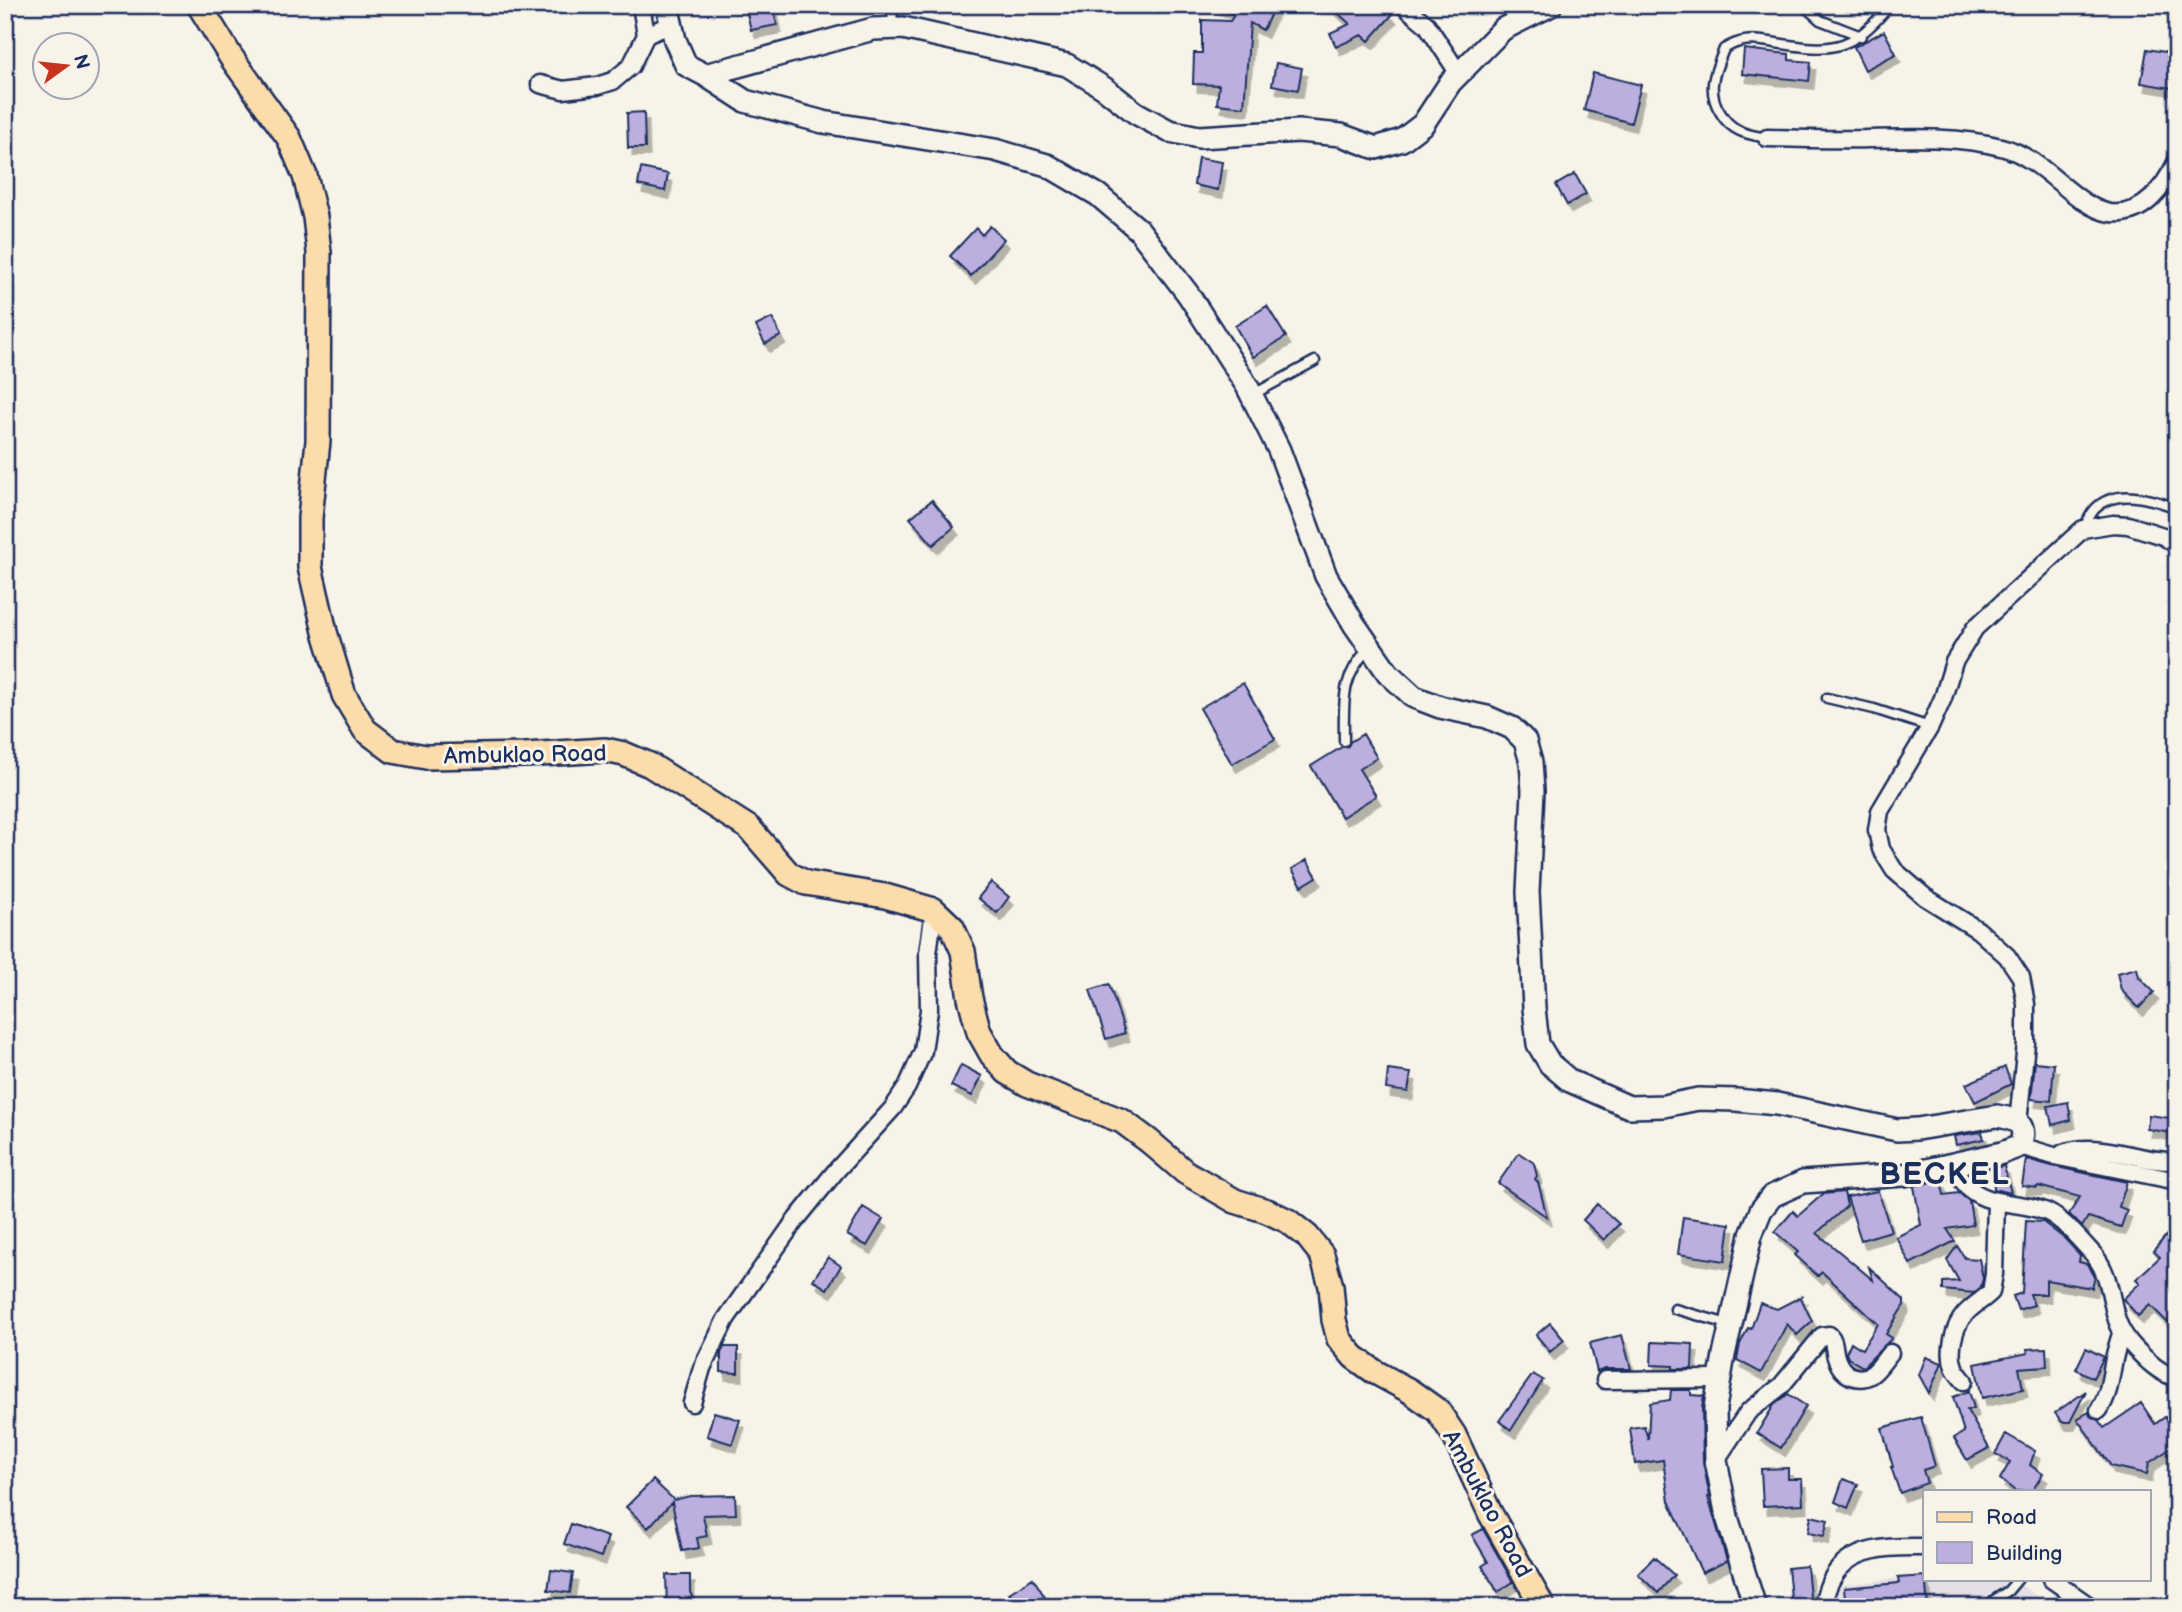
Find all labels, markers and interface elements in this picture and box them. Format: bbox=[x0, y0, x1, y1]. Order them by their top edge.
north arrow bbox=[32, 32, 102, 102]
text: N bbox=[68, 52, 94, 72]
street label: Ambuklao Road bbox=[443, 740, 607, 770]
district label: BECKEL bbox=[1879, 1157, 2011, 1193]
street label: Ambuklao Road bbox=[1436, 1425, 1538, 1583]
legend bbox=[1923, 1490, 2150, 1580]
text: Road bbox=[1986, 1505, 2037, 1530]
text: Building bbox=[1986, 1541, 2062, 1566]

